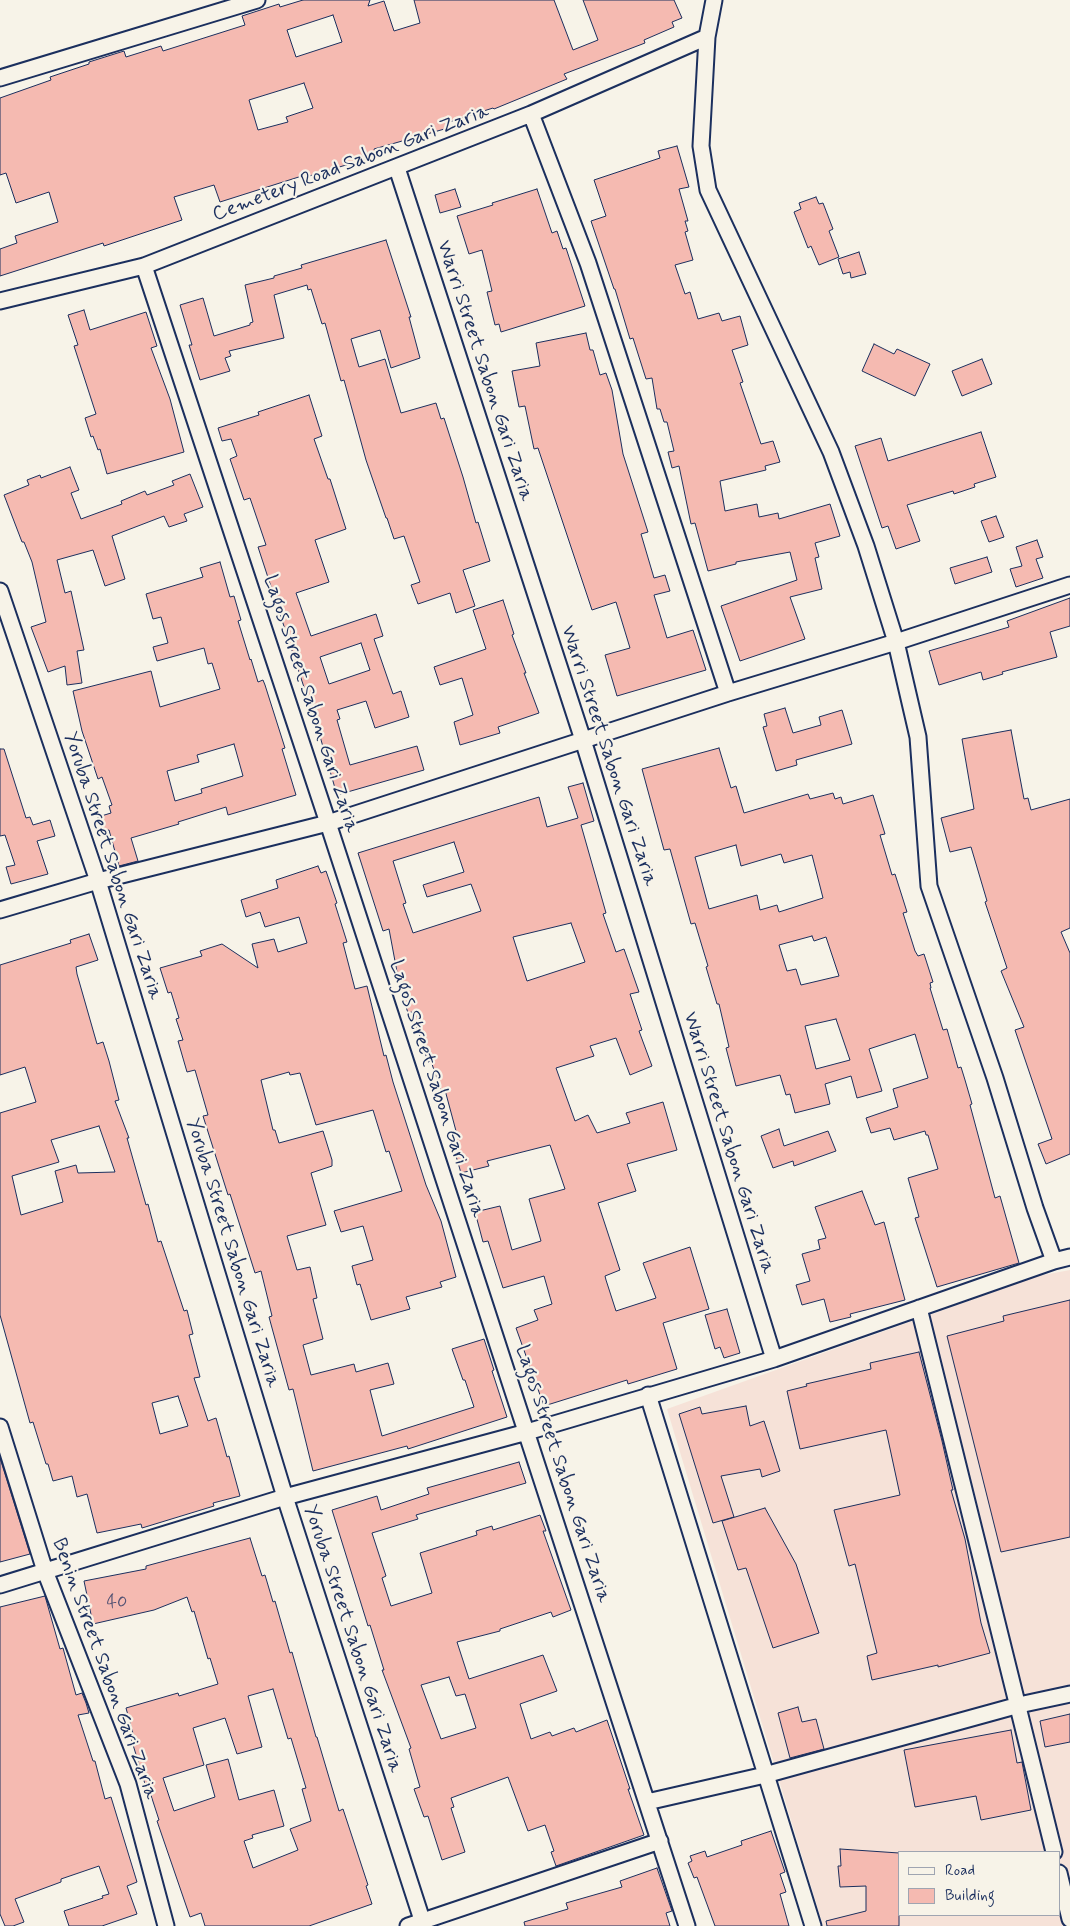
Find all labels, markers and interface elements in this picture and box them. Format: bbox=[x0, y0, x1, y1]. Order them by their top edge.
street label: Cemetery Road Sabon Gari Zaria bbox=[210, 100, 492, 228]
street label: Warri Street Sabon Gari Zaria bbox=[430, 238, 538, 504]
street label: Lagos Street Sabon Gari Zaria bbox=[257, 572, 363, 836]
street label: Warri Street Sabon Gari Zaria bbox=[554, 623, 662, 889]
street label: Yoruba Street Sabon Gari Zaria bbox=[57, 729, 167, 1003]
street label: Lagos Street Sabon Gari Zaria bbox=[383, 957, 489, 1221]
street label: Warri Street Sabon Gari Zaria bbox=[677, 1009, 779, 1277]
street label: Yoruba Street Sabon Gari Zaria bbox=[180, 1116, 284, 1390]
street label: Lagos Street Sabon Gari Zaria bbox=[509, 1342, 615, 1606]
street label: Yoruba Street Sabon Gari Zaria bbox=[297, 1502, 407, 1776]
street label: Benin Street Sabon Gari Zaria bbox=[46, 1535, 162, 1803]
house number: 40 bbox=[107, 1592, 127, 1614]
legend bbox=[898, 1851, 1060, 1916]
text: Road bbox=[945, 1861, 975, 1881]
text: Building bbox=[945, 1886, 995, 1906]

